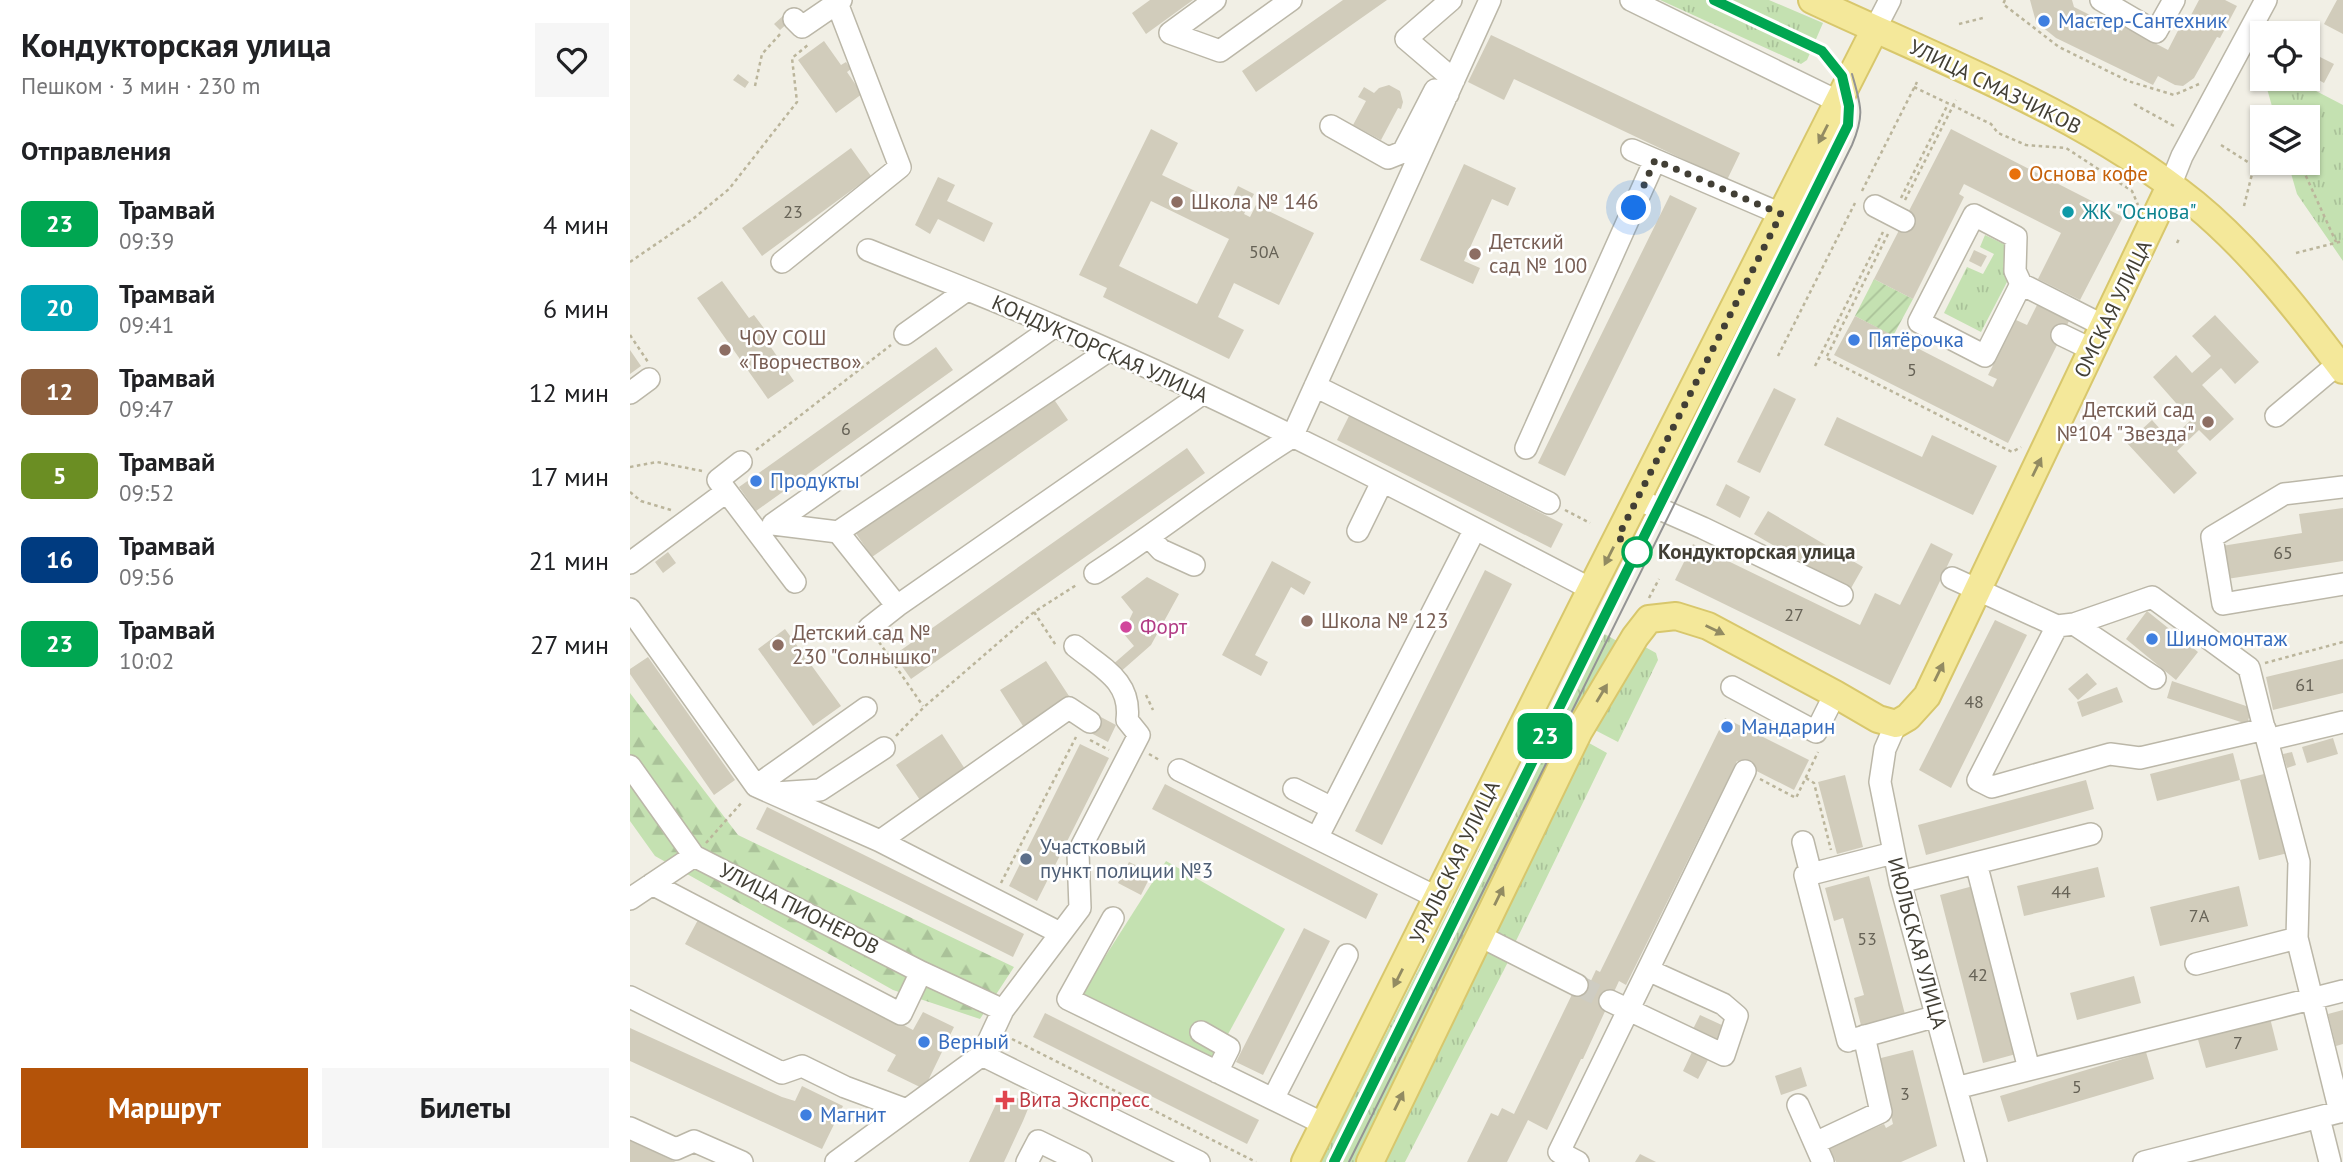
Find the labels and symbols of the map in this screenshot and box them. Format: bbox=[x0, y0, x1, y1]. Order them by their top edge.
place label: Мастер-Сантехник bbox=[2058, 7, 2227, 34]
marker: Мастер-Сантехник bbox=[2036, 13, 2052, 29]
street label: УЛИЦА СМАЗЧИКОВ bbox=[1905, 33, 2086, 140]
one-way arrow bbox=[1817, 124, 1828, 144]
place label: Основа кофе bbox=[2029, 160, 2148, 187]
marker: Основа кофе bbox=[2007, 166, 2023, 182]
place label: Школа № 146 bbox=[1191, 188, 1318, 215]
your location bbox=[1616, 190, 1651, 225]
marker: Школа № 146 bbox=[1169, 194, 1185, 210]
place label: ЖК "Основа" bbox=[2081, 198, 2196, 225]
house number: 23 bbox=[783, 200, 803, 223]
marker: ЖК "Основа" bbox=[2060, 204, 2076, 220]
place label: Детский сад № 100 bbox=[1489, 228, 1587, 279]
street label: ОМСКАЯ УЛИЦА bbox=[2068, 235, 2158, 382]
house number: 50А bbox=[1249, 240, 1280, 263]
marker: Детский сад № 100 bbox=[1467, 246, 1483, 262]
street label: КОНДУКТОРСКАЯ УЛИЦА bbox=[988, 289, 1213, 409]
place label: ЧОУ СОШ «Творчество» bbox=[739, 324, 861, 375]
place label: Пятёрочка bbox=[1868, 326, 1964, 353]
marker: Пятёрочка bbox=[1846, 332, 1862, 348]
marker: ЧОУ СОШ «Творчество» bbox=[717, 342, 733, 358]
house number: 5 bbox=[1907, 358, 1917, 381]
place label: Детский сад №104 "Звезда" bbox=[2056, 396, 2194, 447]
marker: Детский сад №104 "Звезда" bbox=[2200, 414, 2216, 430]
house number: 6 bbox=[841, 417, 851, 440]
one-way arrow bbox=[2031, 457, 2043, 477]
place label: Продукты bbox=[770, 467, 860, 494]
marker: Продукты bbox=[748, 473, 764, 489]
marker: Кондукторская улица bbox=[1622, 537, 1652, 567]
place label: Кондукторская улица bbox=[1658, 538, 1856, 565]
house number: 65 bbox=[2273, 541, 2293, 564]
one-way arrow bbox=[1603, 546, 1614, 566]
house number: 27 bbox=[1784, 603, 1804, 626]
place label: Школа № 123 bbox=[1321, 607, 1448, 634]
place label: Форт bbox=[1140, 613, 1188, 640]
marker: Школа № 123 bbox=[1299, 613, 1315, 629]
place label: Детский сад № 230 "Солнышко" bbox=[792, 619, 937, 670]
marker: Форт bbox=[1118, 619, 1134, 635]
one-way arrow bbox=[1705, 625, 1725, 636]
place label: Шиномонтаж bbox=[2166, 625, 2287, 652]
marker: Шиномонтаж bbox=[2144, 631, 2160, 647]
marker: Детский сад № 230 "Солнышко" bbox=[770, 637, 786, 653]
one-way arrow bbox=[1933, 662, 1944, 682]
house number: 61 bbox=[2295, 673, 2315, 696]
one-way arrow bbox=[1596, 684, 1608, 703]
house number: 48 bbox=[1964, 690, 1984, 713]
line badge: 23 bbox=[1514, 713, 1576, 759]
place label: Мандарин bbox=[1741, 713, 1835, 740]
marker: Мандарин bbox=[1719, 719, 1735, 735]
street label: УРАЛЬСКАЯ УЛИЦА bbox=[1403, 775, 1506, 948]
place label: Участковый пункт полиции №3 bbox=[1040, 833, 1213, 884]
marker: Участковый пункт полиции №3 bbox=[1018, 851, 1034, 867]
street label: ИЮЛЬСКАЯ УЛИЦА bbox=[1882, 854, 1954, 1032]
street label: УЛИЦА ПИОНЕРОВ bbox=[715, 857, 884, 960]
house number: 44 bbox=[2051, 880, 2071, 903]
one-way arrow bbox=[1493, 886, 1505, 906]
house number: 7А bbox=[2189, 904, 2210, 927]
house number: 53 bbox=[1857, 927, 1877, 950]
house number: 42 bbox=[1968, 963, 1988, 986]
one-way arrow bbox=[1392, 968, 1403, 988]
place label: Верный bbox=[938, 1028, 1009, 1055]
house number: 7 bbox=[2233, 1031, 2243, 1054]
marker: Верный bbox=[916, 1034, 932, 1050]
house number: 5 bbox=[2072, 1075, 2082, 1098]
house number: 3 bbox=[1900, 1082, 1910, 1105]
place label: Вита Экспресс bbox=[1019, 1086, 1150, 1113]
one-way arrow bbox=[1394, 1091, 1405, 1111]
marker: Вита Экспресс bbox=[997, 1092, 1013, 1108]
place label: Магнит bbox=[820, 1101, 887, 1128]
marker: Магнит bbox=[798, 1107, 814, 1123]

